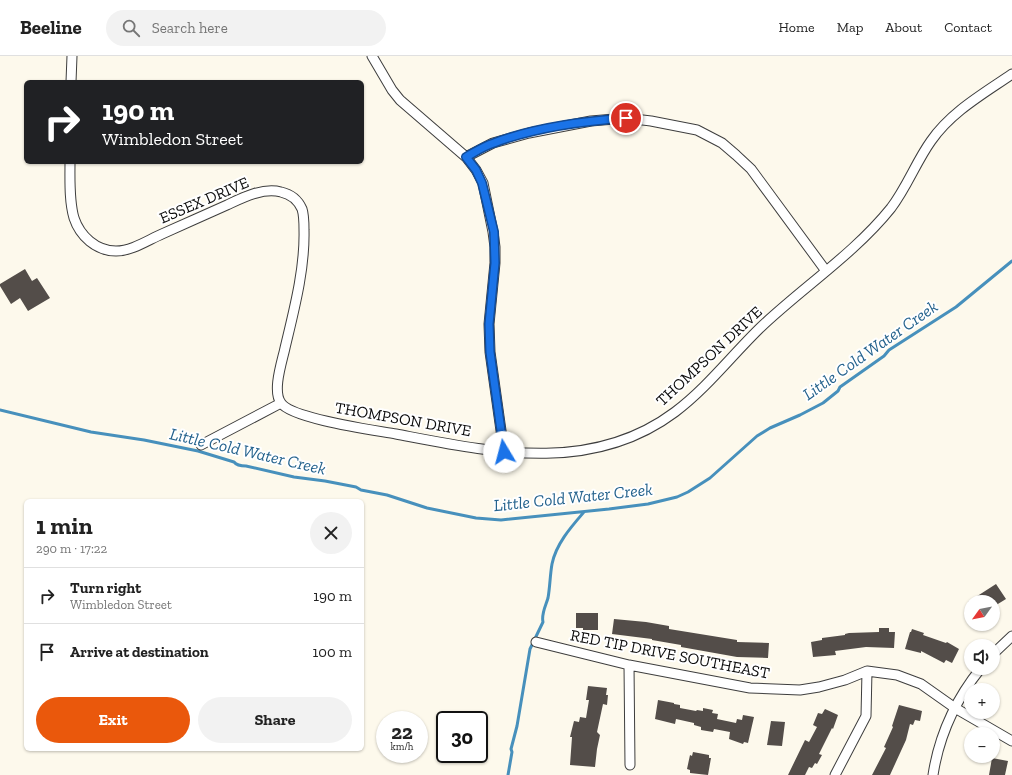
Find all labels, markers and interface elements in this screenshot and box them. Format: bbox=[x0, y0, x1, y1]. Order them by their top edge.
search box bbox=[106, 10, 386, 46]
text: Beeline bbox=[20, 16, 82, 39]
icon: search bbox=[120, 17, 142, 39]
text: Search here bbox=[152, 19, 228, 37]
text: Home bbox=[779, 19, 815, 36]
text: Map bbox=[837, 19, 863, 36]
text: About bbox=[885, 19, 922, 36]
text: Contact bbox=[944, 19, 992, 36]
text: 190 m bbox=[102, 94, 174, 127]
icon: right bbox=[36, 96, 88, 148]
pin bbox=[609, 101, 643, 135]
icon: arrive bbox=[615, 107, 637, 129]
text: Wimbledon Street bbox=[102, 128, 243, 150]
street label: ESSEX DRIVE bbox=[156, 173, 252, 227]
water label: Little Cold Water Creek bbox=[799, 296, 942, 404]
street label: THOMPSON DRIVE bbox=[652, 302, 766, 410]
street label: THOMPSON DRIVE bbox=[333, 398, 473, 440]
water label: Little Cold Water Creek bbox=[168, 423, 328, 479]
position arrow bbox=[483, 431, 525, 473]
water label: Little Cold Water Creek bbox=[493, 479, 654, 515]
text: 1 min bbox=[36, 511, 93, 540]
button: close bbox=[310, 512, 352, 554]
text: 290 m · 17:22 bbox=[36, 541, 107, 556]
text: Turn right bbox=[70, 579, 141, 597]
icon: right bbox=[36, 585, 58, 607]
text: 190 m bbox=[313, 587, 352, 605]
north arrow bbox=[964, 595, 1000, 631]
map controls bbox=[964, 595, 1000, 763]
text: Wimbledon Street bbox=[70, 597, 172, 612]
street label: RED TIP DRIVE SOUTHEAST bbox=[569, 625, 771, 683]
button: sound bbox=[964, 639, 1000, 675]
icon: arrive bbox=[36, 641, 58, 663]
text: Arrive at destination bbox=[70, 643, 209, 661]
text: 100 m bbox=[313, 643, 352, 661]
button: + bbox=[964, 683, 1000, 719]
button: Exit bbox=[36, 697, 190, 743]
button: Share bbox=[198, 697, 352, 743]
speed limit sign: 30 bbox=[436, 711, 488, 763]
text: 22 bbox=[391, 720, 413, 744]
button: − bbox=[964, 727, 1000, 763]
text: km/h bbox=[391, 741, 413, 753]

